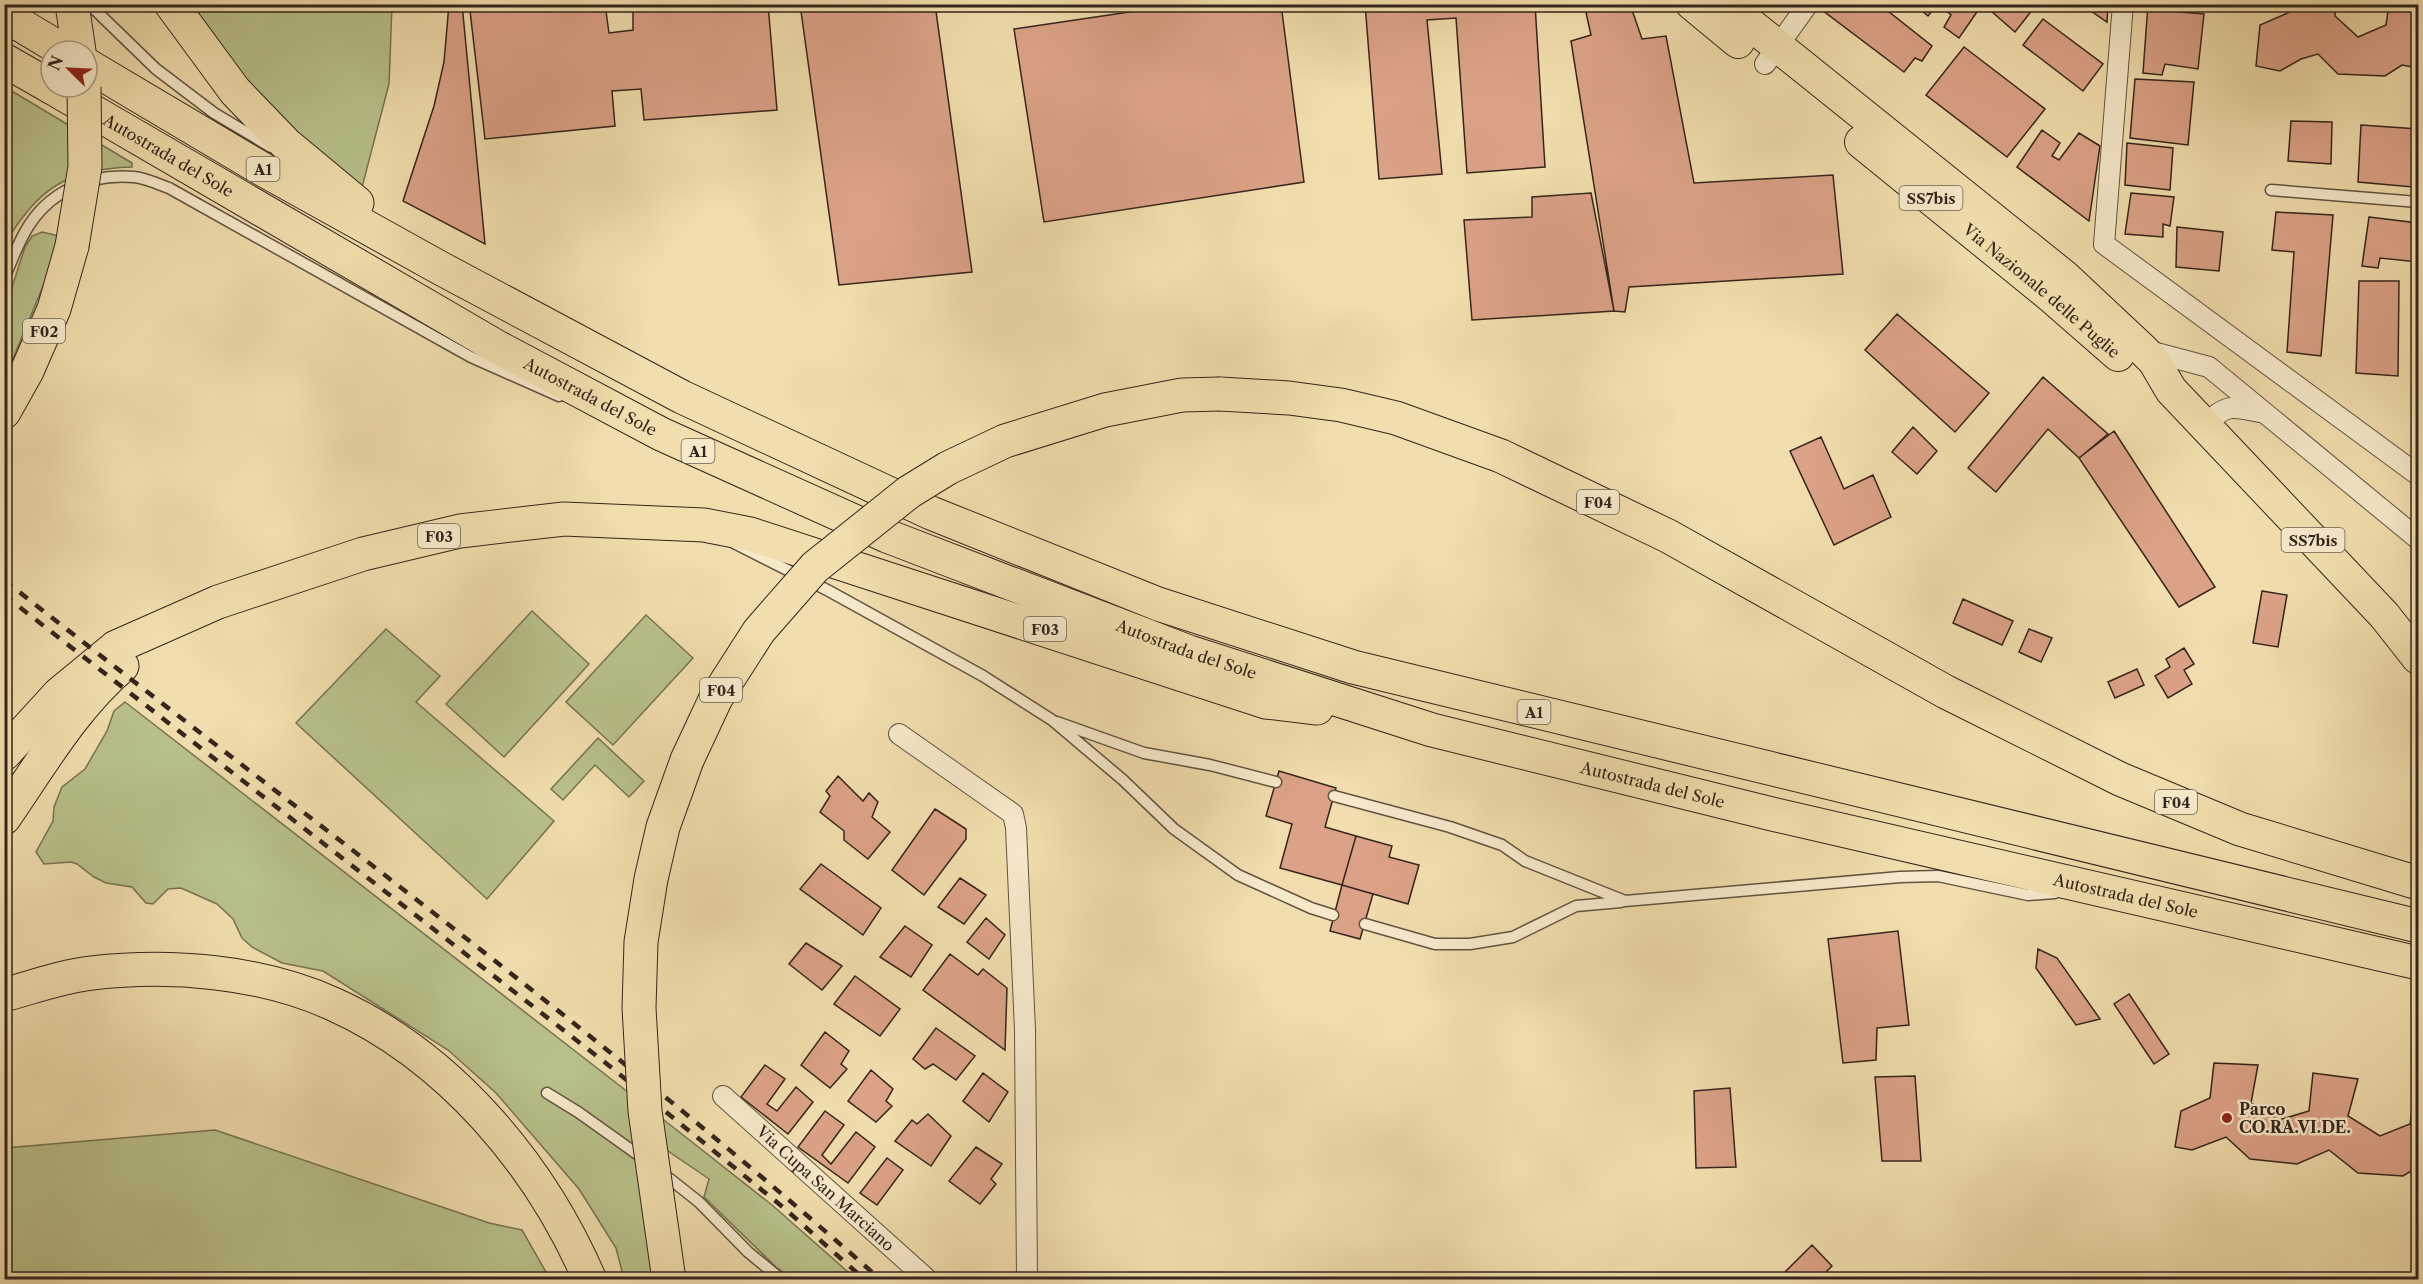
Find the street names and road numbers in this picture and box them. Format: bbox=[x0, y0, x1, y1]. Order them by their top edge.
street label: Autostrada del Sole bbox=[99, 109, 237, 201]
road number: A1 bbox=[246, 157, 280, 181]
road number: SS7bis bbox=[1900, 186, 1962, 210]
street label: Via Nazionale delle Puglie bbox=[1958, 219, 2124, 362]
road number: F02 bbox=[23, 319, 65, 343]
street label: Autostrada del Sole bbox=[520, 353, 660, 440]
road number: A1 bbox=[682, 439, 714, 463]
road number: F04 bbox=[1577, 490, 1619, 514]
road number: F03 bbox=[418, 524, 460, 548]
road number: SS7bis bbox=[2282, 528, 2344, 552]
street label: Autostrada del Sole bbox=[1112, 615, 1259, 683]
road number: F03 bbox=[1024, 617, 1066, 641]
road number: F04 bbox=[700, 678, 742, 702]
road number: A1 bbox=[1518, 700, 1550, 724]
street label: Autostrada del Sole bbox=[1578, 757, 1727, 812]
road number: F04 bbox=[2155, 790, 2197, 814]
street label: Autostrada del Sole bbox=[2051, 869, 2200, 922]
street label: Via Cupa San Marciano bbox=[752, 1120, 899, 1255]

